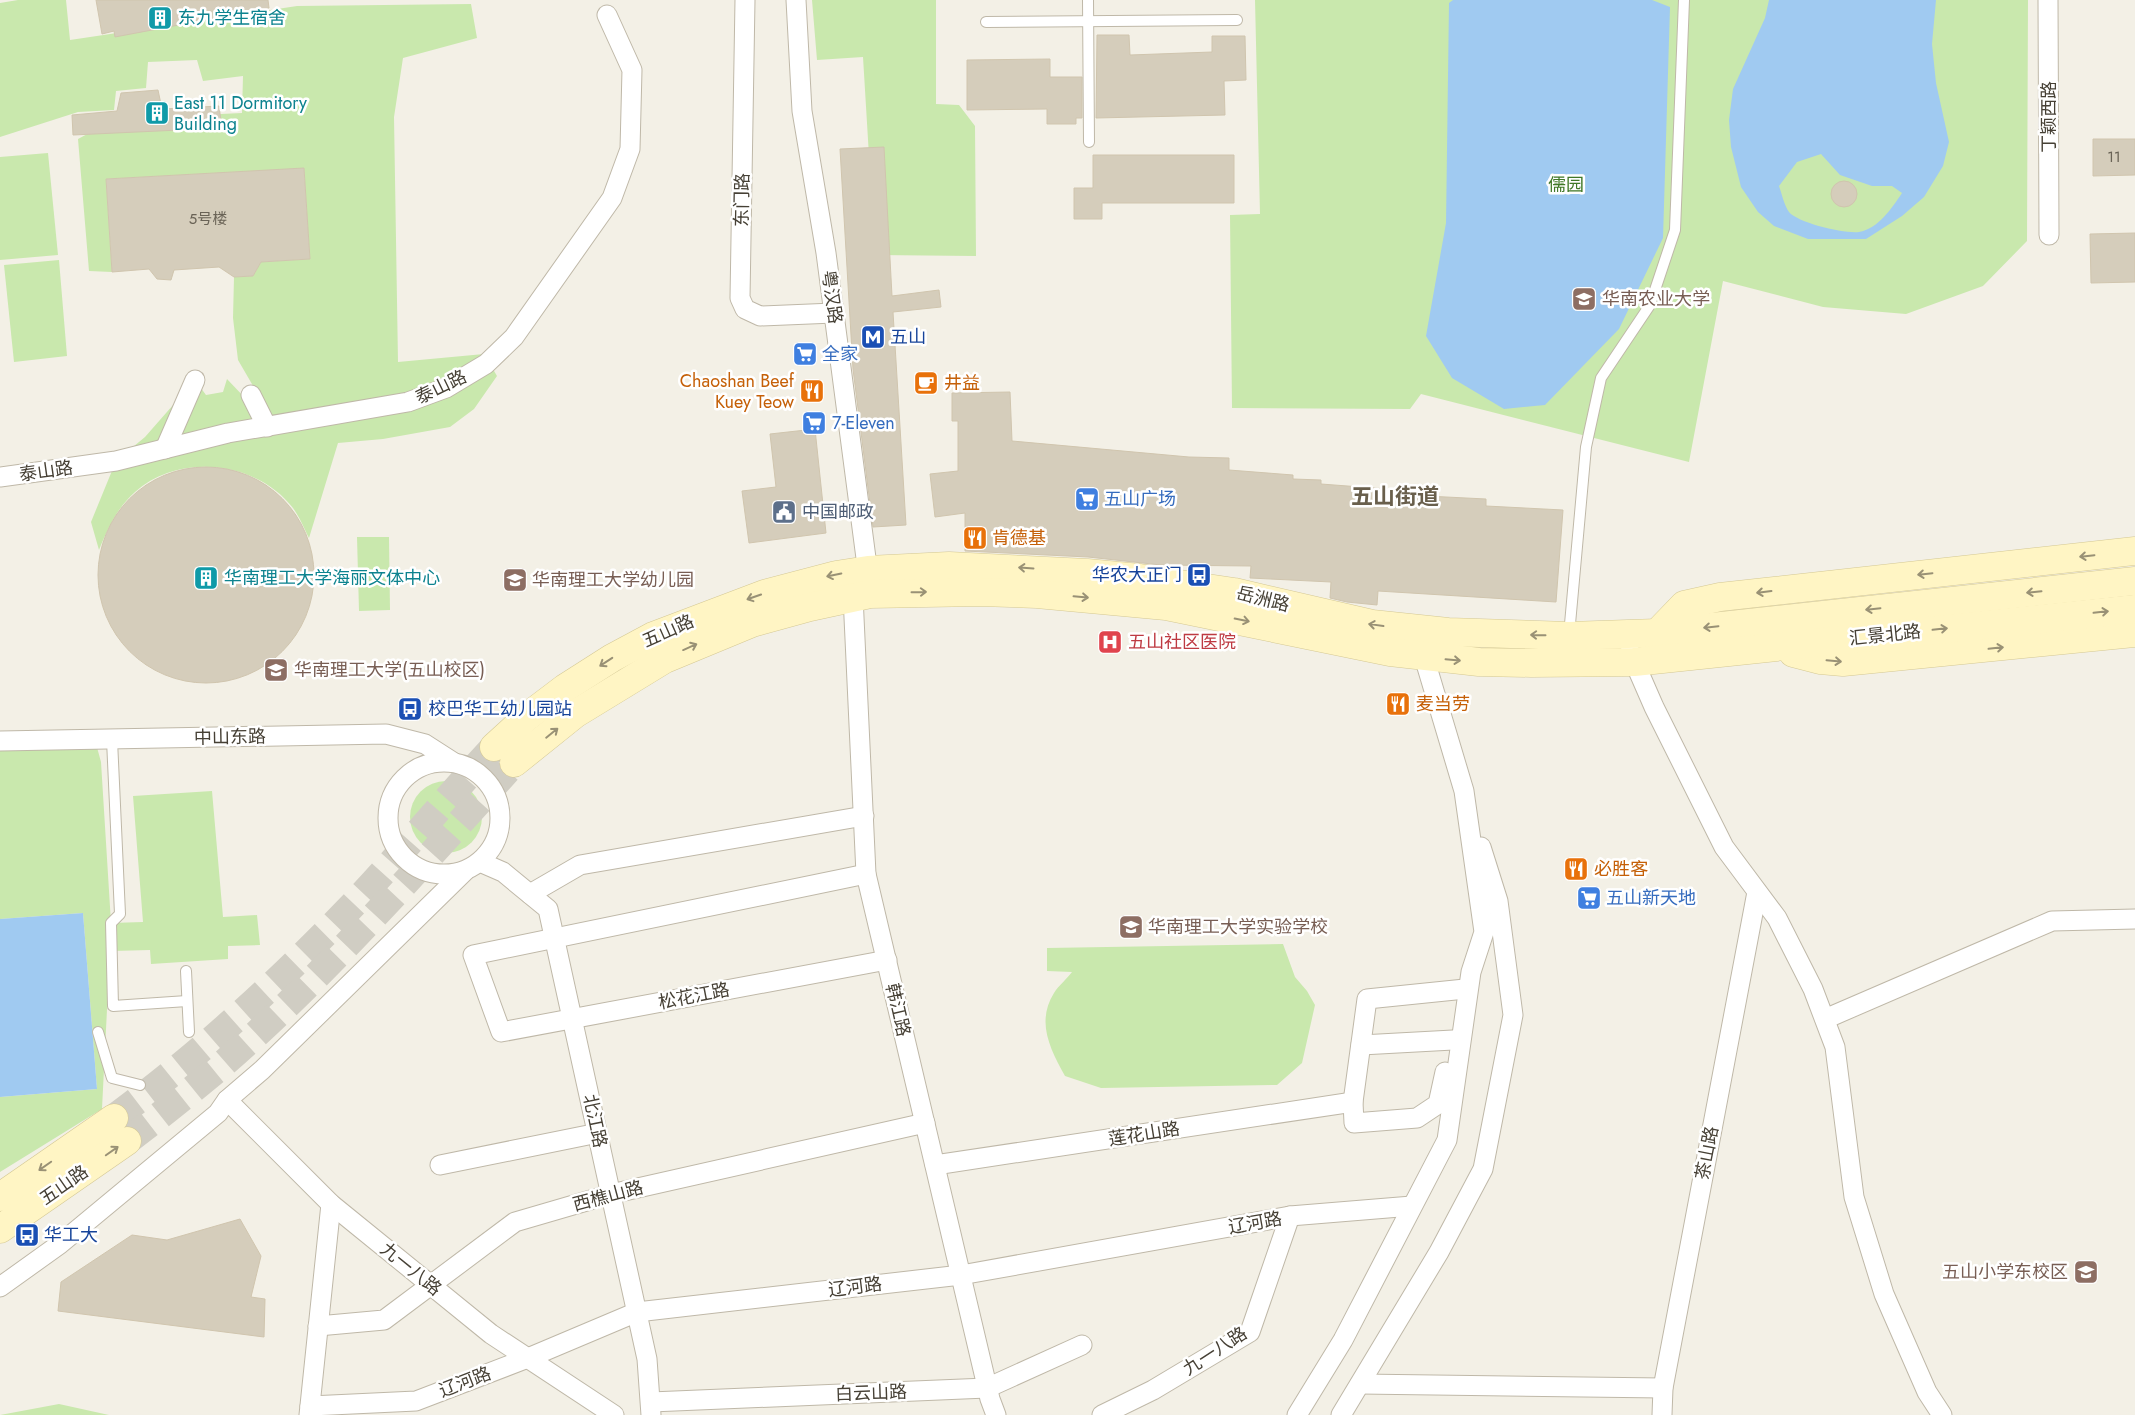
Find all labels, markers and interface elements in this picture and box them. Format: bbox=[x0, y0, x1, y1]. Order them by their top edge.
building icon: 东九学生宿舍 bbox=[147, 5, 173, 31]
place label: 东九学生宿舍 bbox=[178, 5, 286, 31]
street label: 丁颖西路 bbox=[2036, 81, 2062, 153]
place label: East 11 Dormitory Building bbox=[174, 90, 307, 137]
building icon: East 11 Dormitory Building bbox=[144, 100, 170, 126]
house number: 11 bbox=[2107, 146, 2121, 168]
park label: 儒园 bbox=[1548, 172, 1584, 198]
street label: 东门路 bbox=[729, 173, 755, 227]
house number: 5号楼 bbox=[189, 208, 227, 230]
street label: 粤汉路 bbox=[815, 268, 849, 326]
school or university icon: 华南农业大学 bbox=[1571, 286, 1597, 312]
place label: 华南农业大学 bbox=[1602, 286, 1710, 312]
metro station icon: 五山 bbox=[860, 324, 886, 350]
place label: 五山 bbox=[890, 324, 926, 350]
supermarket icon: 全家 bbox=[792, 341, 818, 367]
place label: 全家 bbox=[822, 341, 858, 367]
street label: 泰山路 bbox=[411, 363, 471, 411]
place label: Chaoshan Beef Kuey Teow bbox=[680, 368, 795, 415]
cafe icon: 井益 bbox=[913, 370, 939, 396]
place label: 井益 bbox=[944, 370, 980, 396]
restaurant icon: Chaoshan Beef Kuey Teow bbox=[799, 378, 825, 404]
supermarket icon: 7-Eleven bbox=[801, 410, 827, 436]
place label: 7-Eleven bbox=[832, 410, 895, 436]
street label: 泰山路 bbox=[17, 454, 75, 488]
district label: 五山街道 bbox=[1351, 480, 1439, 512]
supermarket icon: 五山广场 bbox=[1074, 486, 1100, 512]
place label: 五山广场 bbox=[1104, 486, 1176, 512]
public building icon: 中国邮政 bbox=[771, 499, 797, 525]
place label: 中国邮政 bbox=[802, 499, 874, 525]
restaurant icon: 肯德基 bbox=[962, 525, 988, 551]
place label: 肯德基 bbox=[992, 525, 1046, 551]
one-way arrow bbox=[2079, 551, 2095, 561]
place label: 华农大正门 bbox=[1092, 562, 1182, 588]
bus stop icon: 华农大正门 bbox=[1186, 562, 1212, 588]
one-way arrow bbox=[1018, 564, 1034, 573]
building icon: 华南理工大学海丽文体中心 bbox=[193, 565, 219, 591]
place label: 华南理工大学海丽文体中心 bbox=[224, 565, 440, 591]
school or university icon: 华南理工大学幼儿园 bbox=[502, 567, 528, 593]
place label: 华南理工大学幼儿园 bbox=[532, 567, 694, 593]
one-way arrow bbox=[1917, 569, 1933, 579]
one-way arrow bbox=[827, 571, 843, 581]
street label: 岳洲路 bbox=[1234, 580, 1292, 618]
one-way arrow bbox=[910, 587, 926, 597]
one-way arrow bbox=[1756, 587, 1772, 597]
one-way arrow bbox=[2027, 587, 2043, 596]
one-way arrow bbox=[747, 593, 763, 602]
one-way arrow bbox=[1073, 593, 1089, 602]
one-way arrow bbox=[1865, 604, 1881, 614]
one-way arrow bbox=[2093, 607, 2109, 617]
street label: 五山路 bbox=[638, 608, 698, 654]
one-way arrow bbox=[1233, 616, 1249, 625]
street label: 汇景北路 bbox=[1848, 618, 1922, 652]
one-way arrow bbox=[1368, 619, 1384, 629]
one-way arrow bbox=[1704, 622, 1720, 632]
one-way arrow bbox=[1931, 624, 1947, 634]
hospital icon: 五山社区医院 bbox=[1097, 629, 1123, 655]
place label: 五山社区医院 bbox=[1128, 629, 1236, 655]
one-way arrow bbox=[1530, 630, 1546, 640]
one-way arrow bbox=[682, 642, 697, 651]
one-way arrow bbox=[1988, 643, 2004, 653]
one-way arrow bbox=[1444, 655, 1460, 664]
one-way arrow bbox=[1826, 656, 1842, 666]
school or university icon: 华南理工大学(五山校区) bbox=[263, 657, 289, 683]
place label: 华南理工大学(五山校区) bbox=[294, 657, 485, 683]
one-way arrow bbox=[599, 657, 613, 667]
restaurant icon: 麦当劳 bbox=[1385, 691, 1411, 717]
place label: 麦当劳 bbox=[1416, 691, 1470, 717]
bus stop icon: 校巴华工幼儿园站 bbox=[397, 696, 423, 722]
place label: 校巴华工幼儿园站 bbox=[428, 696, 572, 722]
street label: 中山东路 bbox=[194, 723, 266, 751]
one-way arrow bbox=[545, 727, 558, 738]
restaurant icon: 必胜客 bbox=[1563, 856, 1589, 882]
place label: 必胜客 bbox=[1594, 856, 1648, 882]
supermarket icon: 五山新天地 bbox=[1576, 885, 1602, 911]
place label: 五山新天地 bbox=[1606, 885, 1696, 911]
school or university icon: 华南理工大学实验学校 bbox=[1118, 914, 1144, 940]
place label: 华南理工大学实验学校 bbox=[1148, 914, 1328, 940]
street label: 松花江路 bbox=[656, 976, 732, 1016]
street label: 韩江路 bbox=[879, 981, 917, 1039]
street label: 北江路 bbox=[577, 1092, 613, 1150]
street label: 莲花山路 bbox=[1106, 1116, 1182, 1152]
street label: 茶山路 bbox=[1689, 1124, 1725, 1182]
one-way arrow bbox=[105, 1146, 119, 1156]
street label: 五山路 bbox=[34, 1159, 94, 1211]
one-way arrow bbox=[38, 1161, 52, 1171]
street label: 西樵山路 bbox=[570, 1174, 646, 1218]
street label: 辽河路 bbox=[1226, 1206, 1284, 1240]
bus stop icon: 华工大 bbox=[14, 1222, 40, 1248]
place label: 华工大 bbox=[44, 1222, 98, 1248]
street label: 九一八路 bbox=[375, 1236, 447, 1302]
place label: 五山小学东校区 bbox=[1942, 1259, 2068, 1285]
school or university icon: 五山小学东校区 bbox=[2073, 1259, 2099, 1285]
street label: 辽河路 bbox=[827, 1271, 883, 1303]
street label: 九一八路 bbox=[1178, 1320, 1252, 1382]
street label: 辽河路 bbox=[435, 1360, 495, 1404]
street label: 白云山路 bbox=[835, 1379, 907, 1407]

